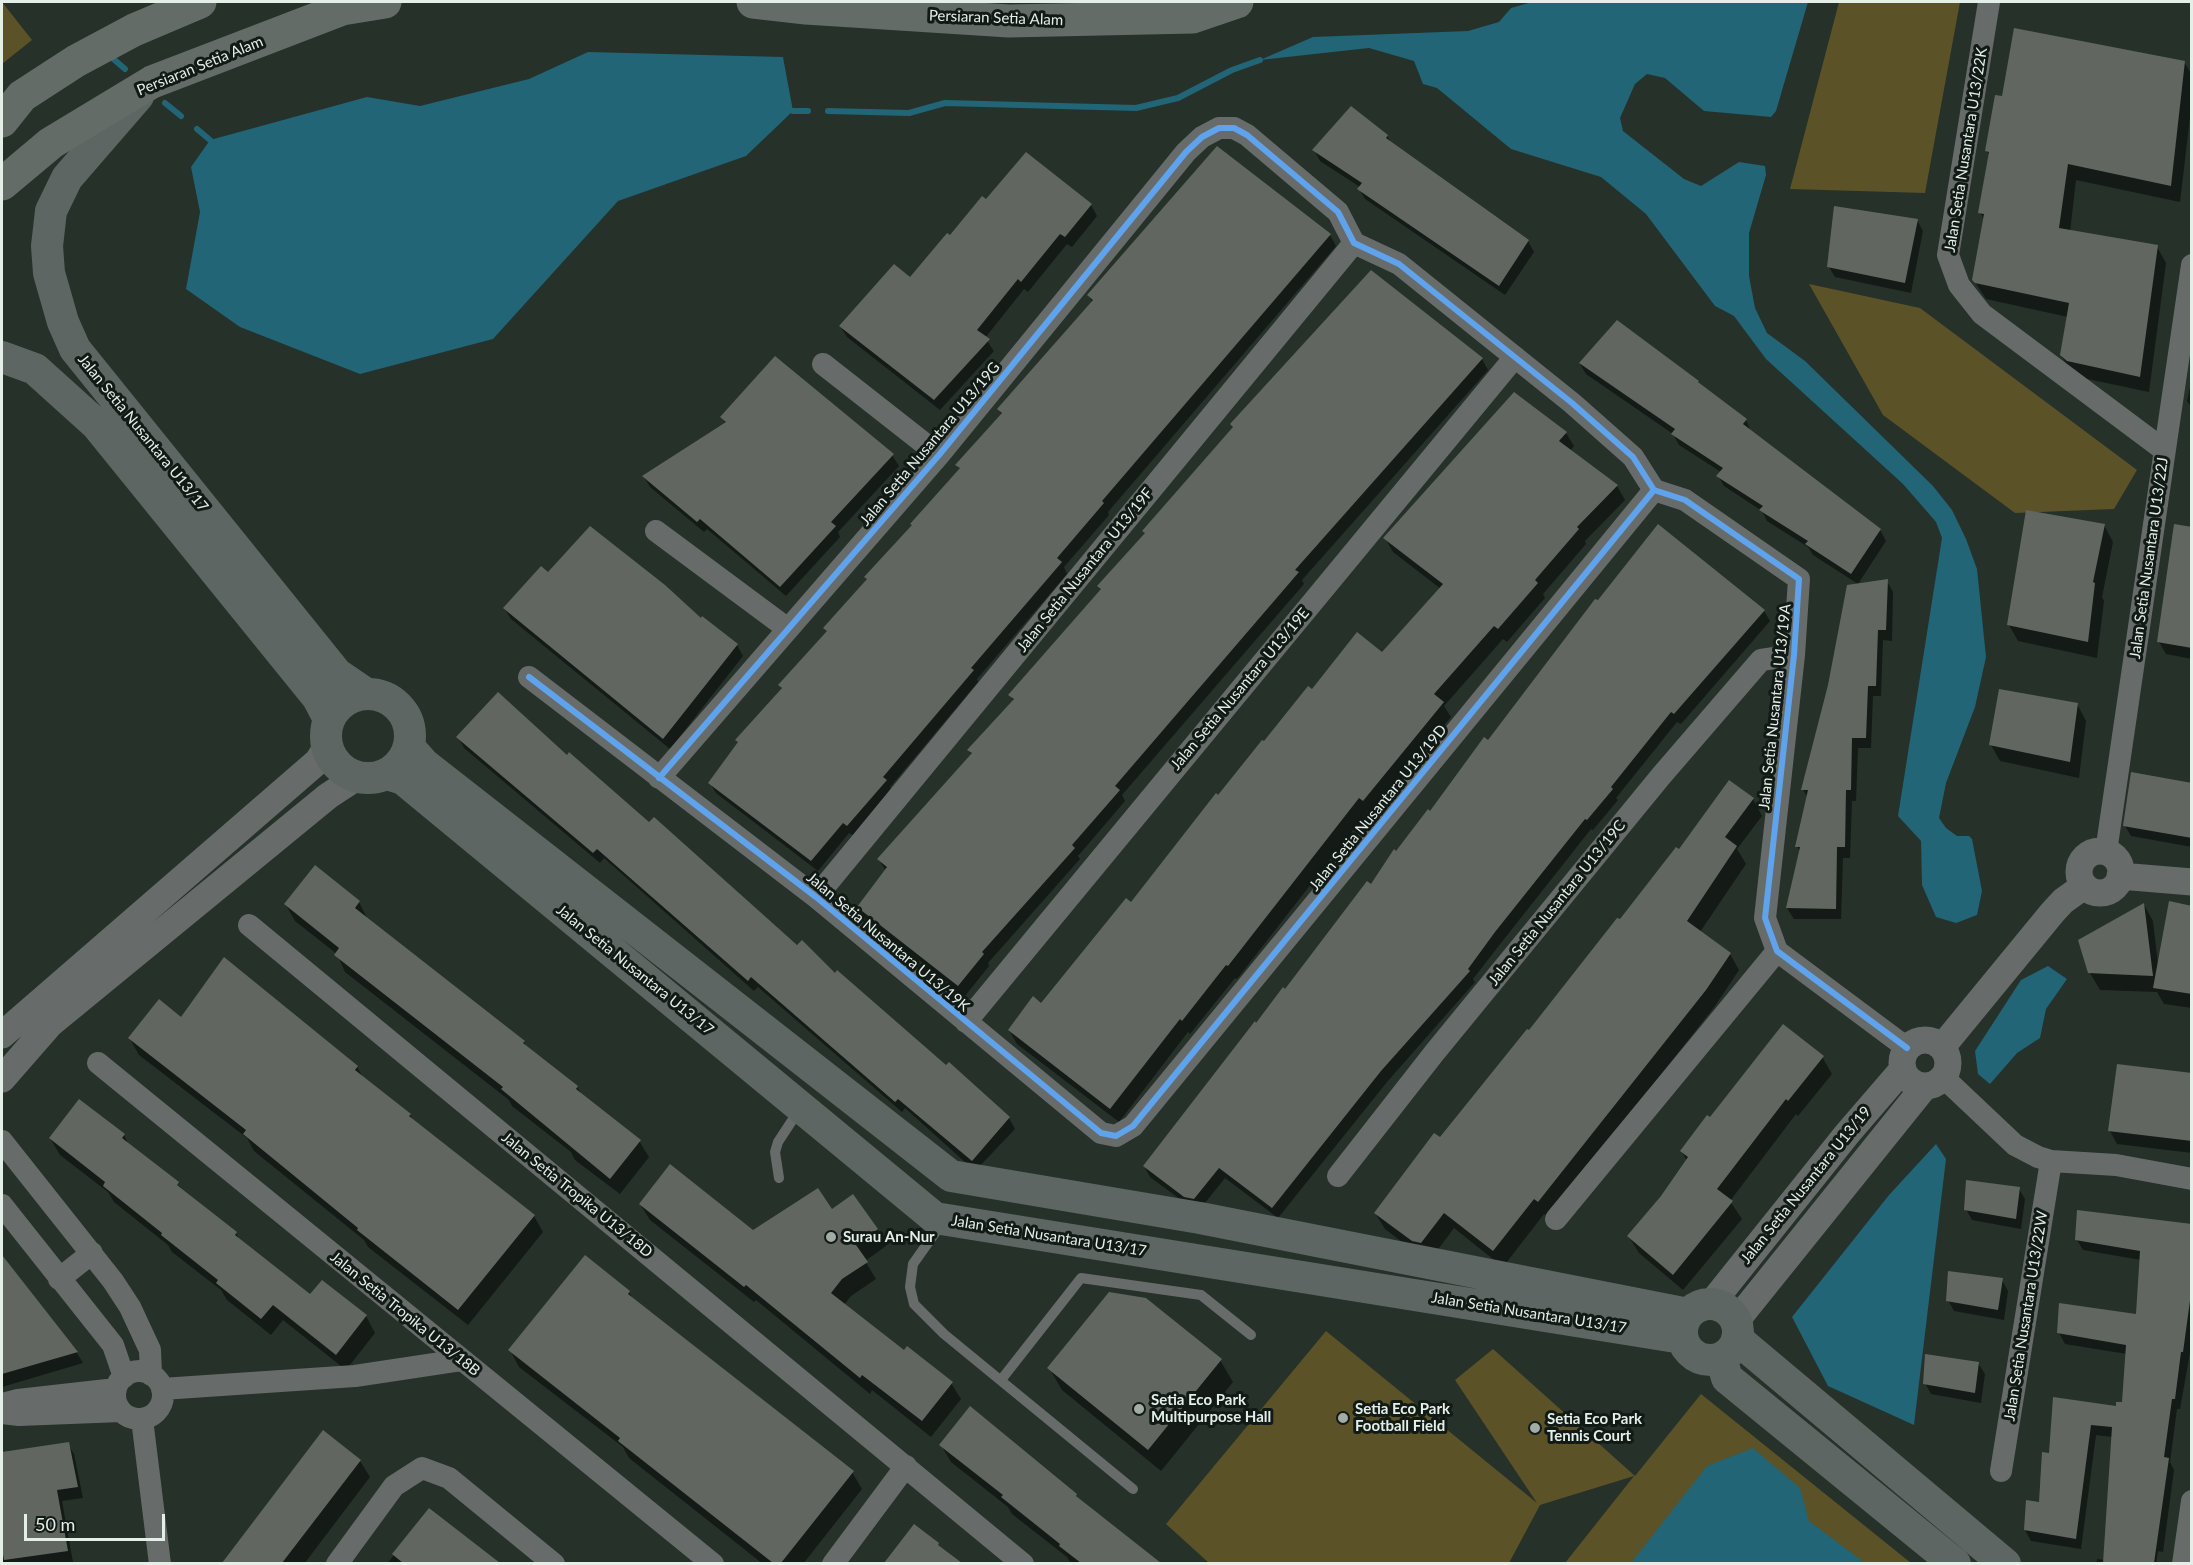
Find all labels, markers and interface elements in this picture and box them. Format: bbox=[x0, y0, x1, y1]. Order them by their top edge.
street label: Persiaran Setia Alam bbox=[929, 7, 1063, 29]
street label: Persiaran Setia Alam bbox=[134, 32, 266, 100]
street label: Jalan Setia Nusantara U13/22K bbox=[1941, 46, 1991, 254]
street label: Jalan Setia Nusantara U13/17 bbox=[74, 351, 212, 515]
street label: Jalan Setia Nusantara U13/19G bbox=[856, 358, 1004, 530]
street label: Jalan Setia Nusantara U13/22J bbox=[2126, 456, 2172, 660]
street label: Jalan Setia Nusantara U13/19F bbox=[1013, 484, 1157, 656]
street label: Jalan Setia Nusantara U13/19A bbox=[1755, 603, 1795, 811]
street label: Jalan Setia Nusantara U13/19E bbox=[1167, 604, 1313, 774]
street label: Jalan Setia Nusantara U13/19D bbox=[1305, 721, 1451, 895]
street label: Jalan Setia Nusantara U13/19C bbox=[1485, 817, 1629, 989]
street label: Jalan Setia Nusantara U13/19K bbox=[803, 869, 973, 1015]
street label: Jalan Setia Nusantara U13/17 bbox=[553, 901, 717, 1039]
street label: Jalan Setia Nusantara U13/19 bbox=[1737, 1103, 1875, 1267]
street label: Jalan Setia Tropika U13/18D bbox=[498, 1129, 656, 1261]
street label: Jalan Setia Nusantara U13/22W bbox=[2000, 1210, 2052, 1422]
street label: Jalan Setia Nusantara U13/17 bbox=[950, 1212, 1148, 1260]
place label: Surau An-Nur bbox=[843, 1228, 935, 1246]
marker: Surau An-Nur bbox=[824, 1230, 838, 1244]
street label: Jalan Setia Tropika U13/18B bbox=[327, 1248, 483, 1380]
street label: Jalan Setia Nusantara U13/17 bbox=[1430, 1289, 1628, 1337]
place label: Setia Eco Park Multipurpose Hall bbox=[1151, 1391, 1271, 1426]
place label: Setia Eco Park Football Field bbox=[1355, 1400, 1450, 1435]
marker: Setia Eco Park Multipurpose Hall bbox=[1132, 1402, 1146, 1416]
place label: Setia Eco Park Tennis Court bbox=[1547, 1410, 1642, 1445]
marker: Setia Eco Park Football Field bbox=[1336, 1411, 1350, 1425]
marker: Setia Eco Park Tennis Court bbox=[1528, 1421, 1542, 1435]
scale bar bbox=[27, 1502, 168, 1540]
text: 50 m bbox=[35, 1513, 75, 1535]

